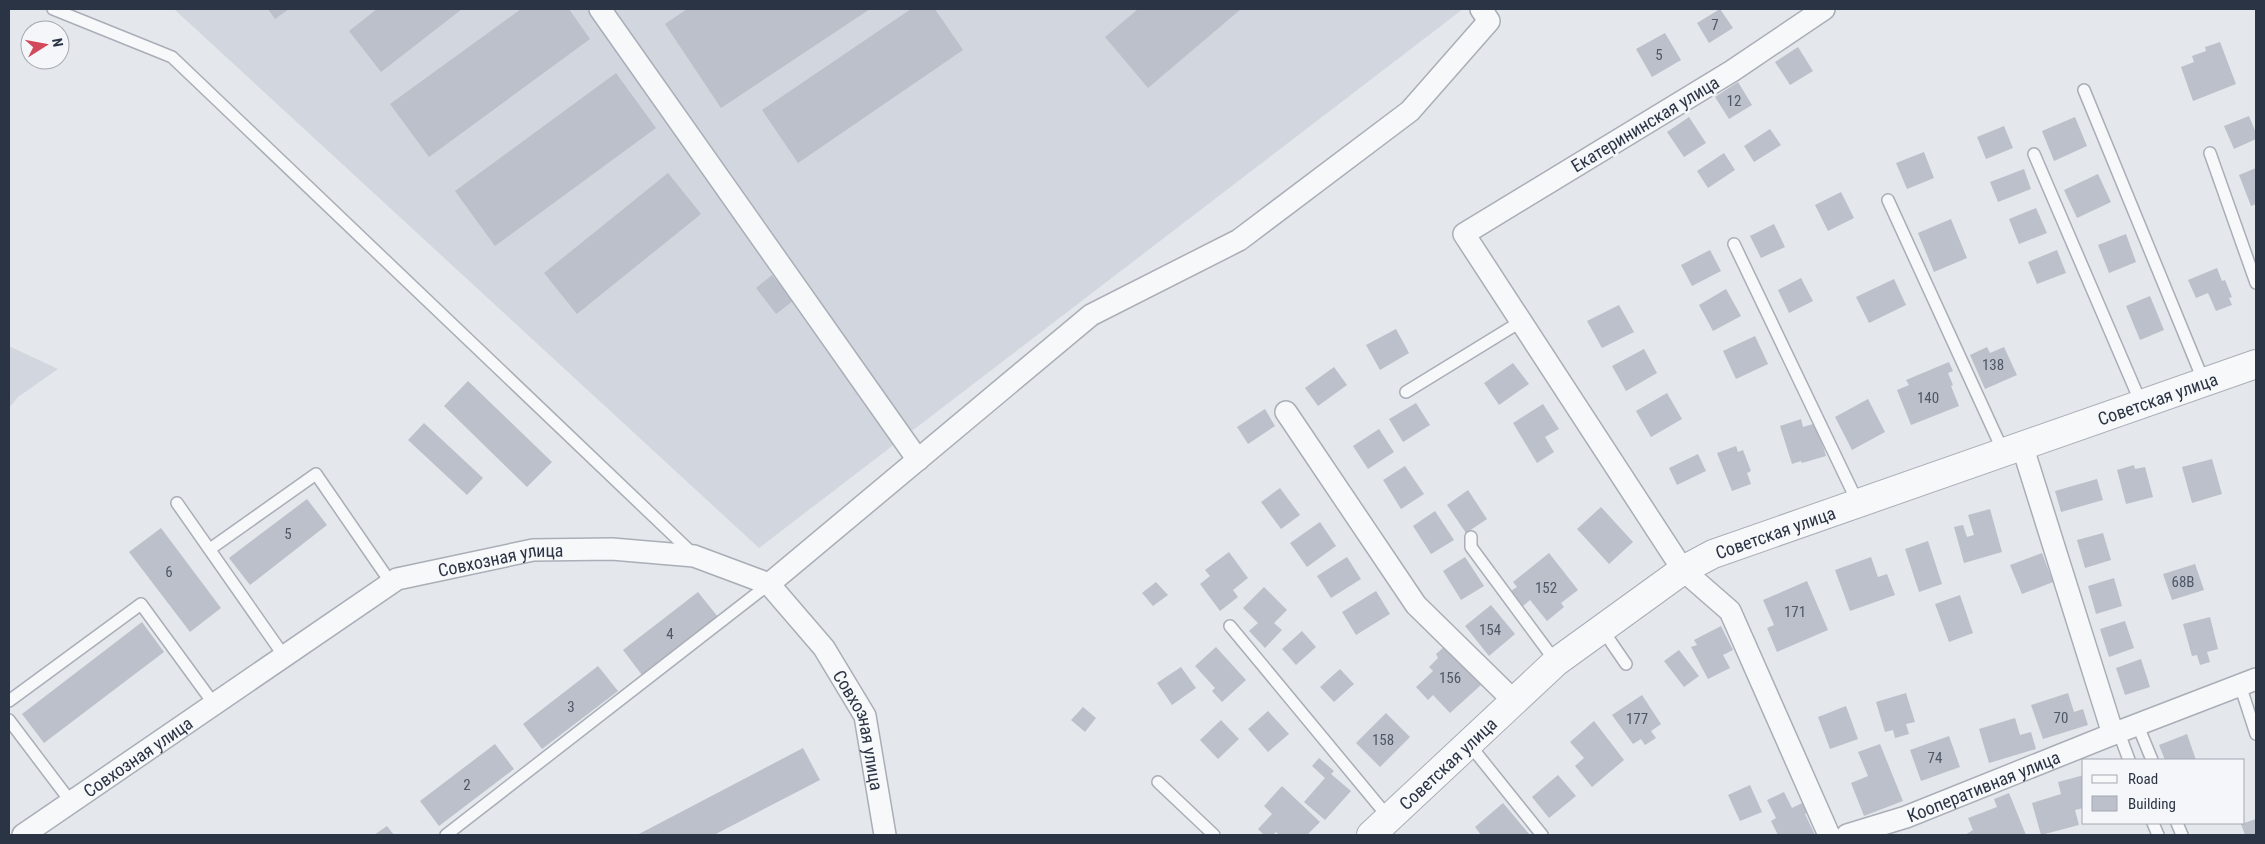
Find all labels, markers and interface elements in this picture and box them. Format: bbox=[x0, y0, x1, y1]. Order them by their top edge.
house number: 7 bbox=[1711, 16, 1719, 34]
north arrow bbox=[20, 20, 70, 70]
text: N bbox=[49, 37, 66, 48]
house number: 5 bbox=[1655, 46, 1663, 64]
street label: Екатерининская улица bbox=[1567, 71, 1723, 177]
house number: 12 bbox=[1727, 92, 1741, 110]
house number: 138 bbox=[1982, 356, 2004, 374]
street label: Советская улица bbox=[2095, 368, 2220, 429]
house number: 140 bbox=[1917, 389, 1939, 407]
street label: Советская улица bbox=[1712, 502, 1838, 563]
house number: 5 bbox=[284, 525, 292, 543]
street label: Совхозная улица bbox=[436, 539, 564, 580]
house number: 6 bbox=[165, 563, 173, 581]
house number: 68В bbox=[2172, 573, 2195, 591]
house number: 152 bbox=[1535, 579, 1557, 597]
house number: 171 bbox=[1784, 603, 1806, 621]
house number: 154 bbox=[1479, 621, 1501, 639]
house number: 4 bbox=[666, 625, 674, 643]
street label: Совхозная улица bbox=[829, 666, 888, 792]
house number: 156 bbox=[1439, 669, 1461, 687]
house number: 3 bbox=[567, 698, 575, 716]
house number: 70 bbox=[2054, 709, 2068, 727]
house number: 177 bbox=[1626, 710, 1648, 728]
street label: Совхозная улица bbox=[79, 712, 196, 801]
street label: Советская улица bbox=[1395, 713, 1501, 814]
house number: 158 bbox=[1372, 731, 1394, 749]
street label: Кооперативная улица bbox=[1904, 746, 2063, 826]
house number: 74 bbox=[1928, 749, 1942, 767]
legend bbox=[2082, 759, 2245, 824]
text: Road bbox=[2128, 770, 2158, 788]
house number: 2 bbox=[463, 776, 471, 794]
text: Building bbox=[2128, 795, 2176, 813]

